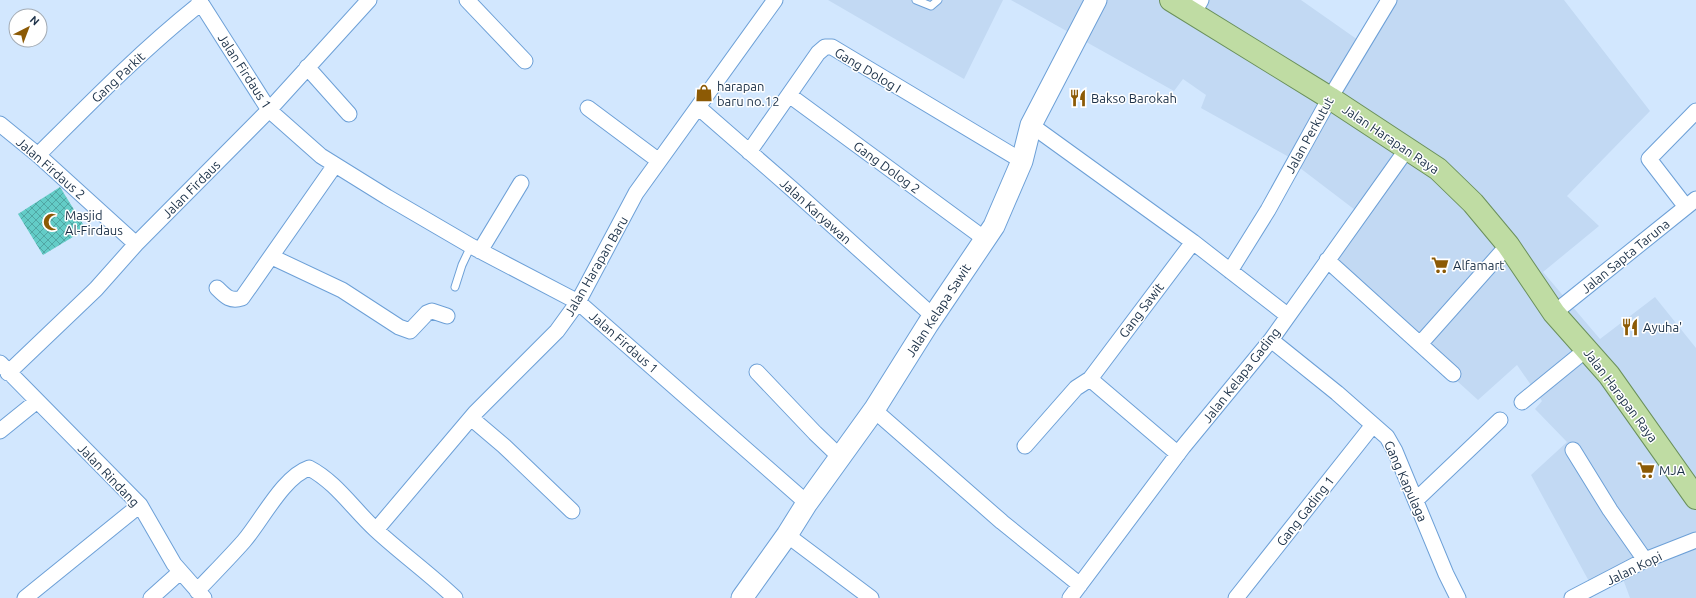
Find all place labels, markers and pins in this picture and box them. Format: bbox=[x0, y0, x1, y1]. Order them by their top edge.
place label: harapan baru no.12 bbox=[717, 79, 779, 108]
shop icon: harapan baru no.12 bbox=[694, 83, 714, 103]
restaurant icon: Bakso Barokah bbox=[1068, 88, 1088, 108]
place label: Bakso Barokah bbox=[1091, 91, 1177, 105]
place label: Masjid Al-Firdaus bbox=[65, 208, 123, 237]
mosque icon: Masjid Al-Firdaus bbox=[42, 212, 62, 232]
supermarket icon: Alfamart bbox=[1430, 255, 1450, 275]
place label: Alfamart bbox=[1453, 258, 1504, 272]
restaurant icon: Ayuha' bbox=[1620, 317, 1640, 337]
place label: Ayuha' bbox=[1643, 320, 1682, 334]
supermarket icon: MJA bbox=[1636, 460, 1656, 480]
place label: MJA bbox=[1659, 463, 1686, 477]

